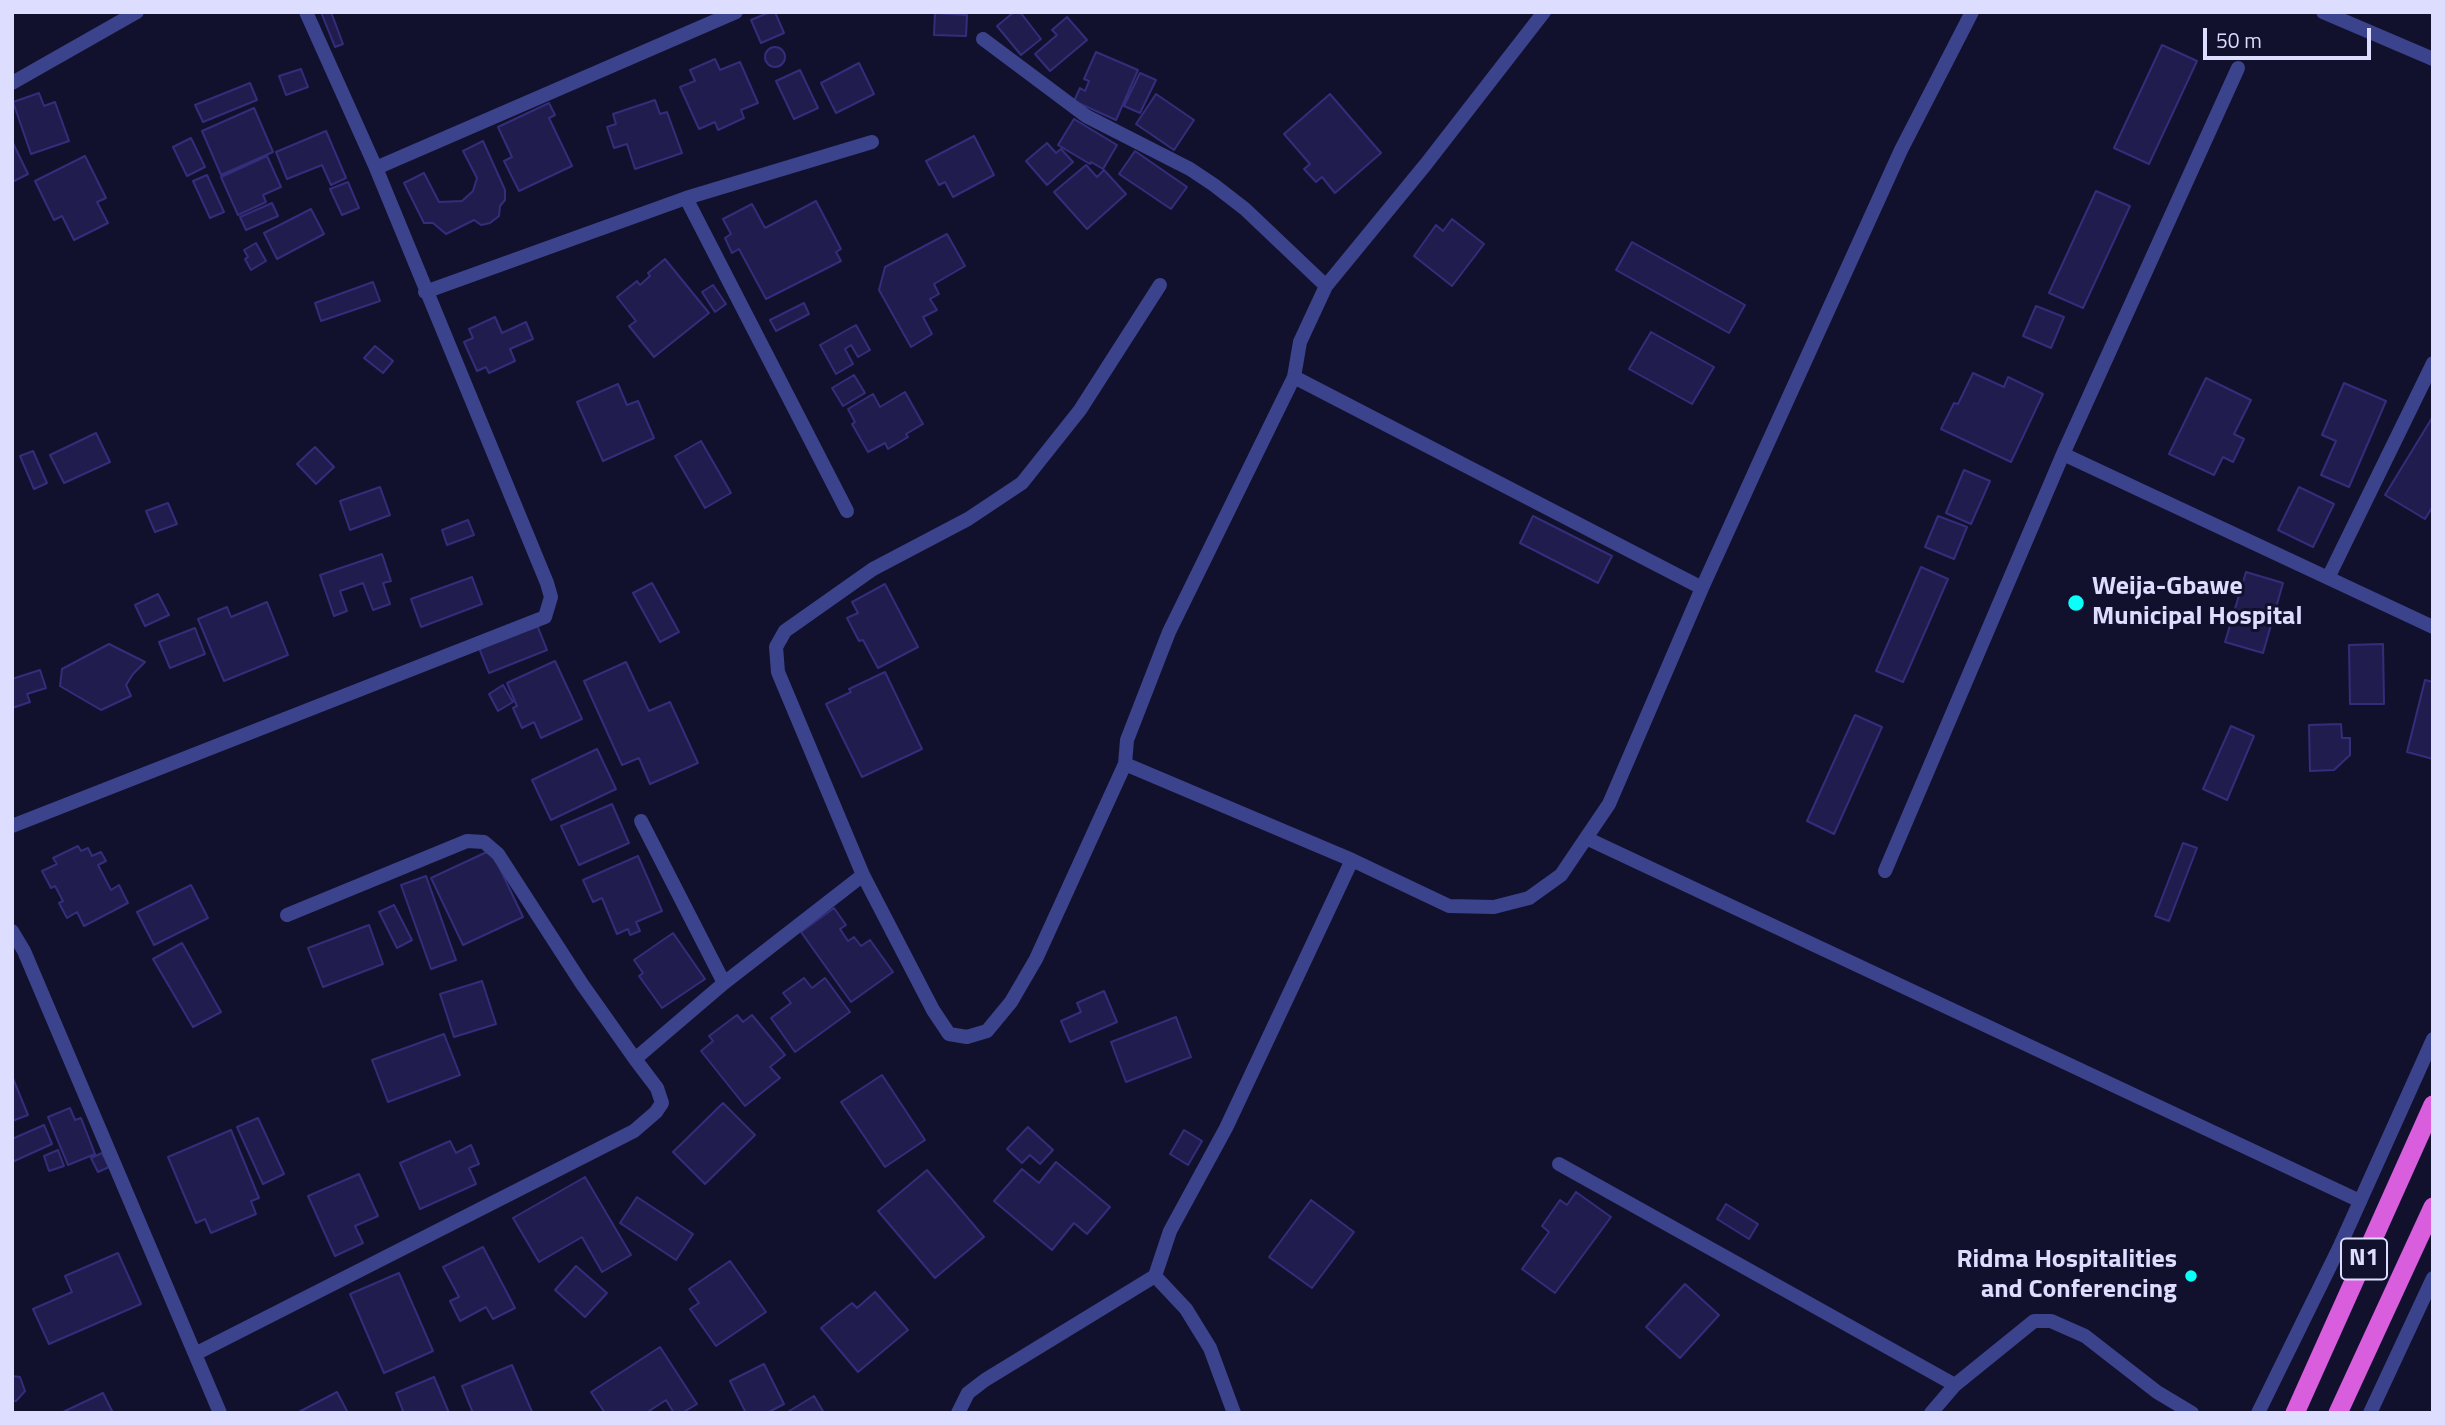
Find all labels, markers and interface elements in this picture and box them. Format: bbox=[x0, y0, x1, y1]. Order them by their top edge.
scale bar bbox=[2207, 14, 2375, 58]
text: 50 m bbox=[2216, 24, 2262, 56]
place label: Weija-Gbawe Municipal Hospital bbox=[2092, 572, 2302, 634]
marker: Weija-Gbawe Municipal Hospital bbox=[2066, 593, 2086, 613]
road number: N1 bbox=[2341, 1238, 2387, 1280]
place label: Ridma Hospitalities and Conferencing bbox=[1956, 1245, 2177, 1306]
marker: Ridma Hospitalities and Conferencing bbox=[2183, 1268, 2199, 1284]

